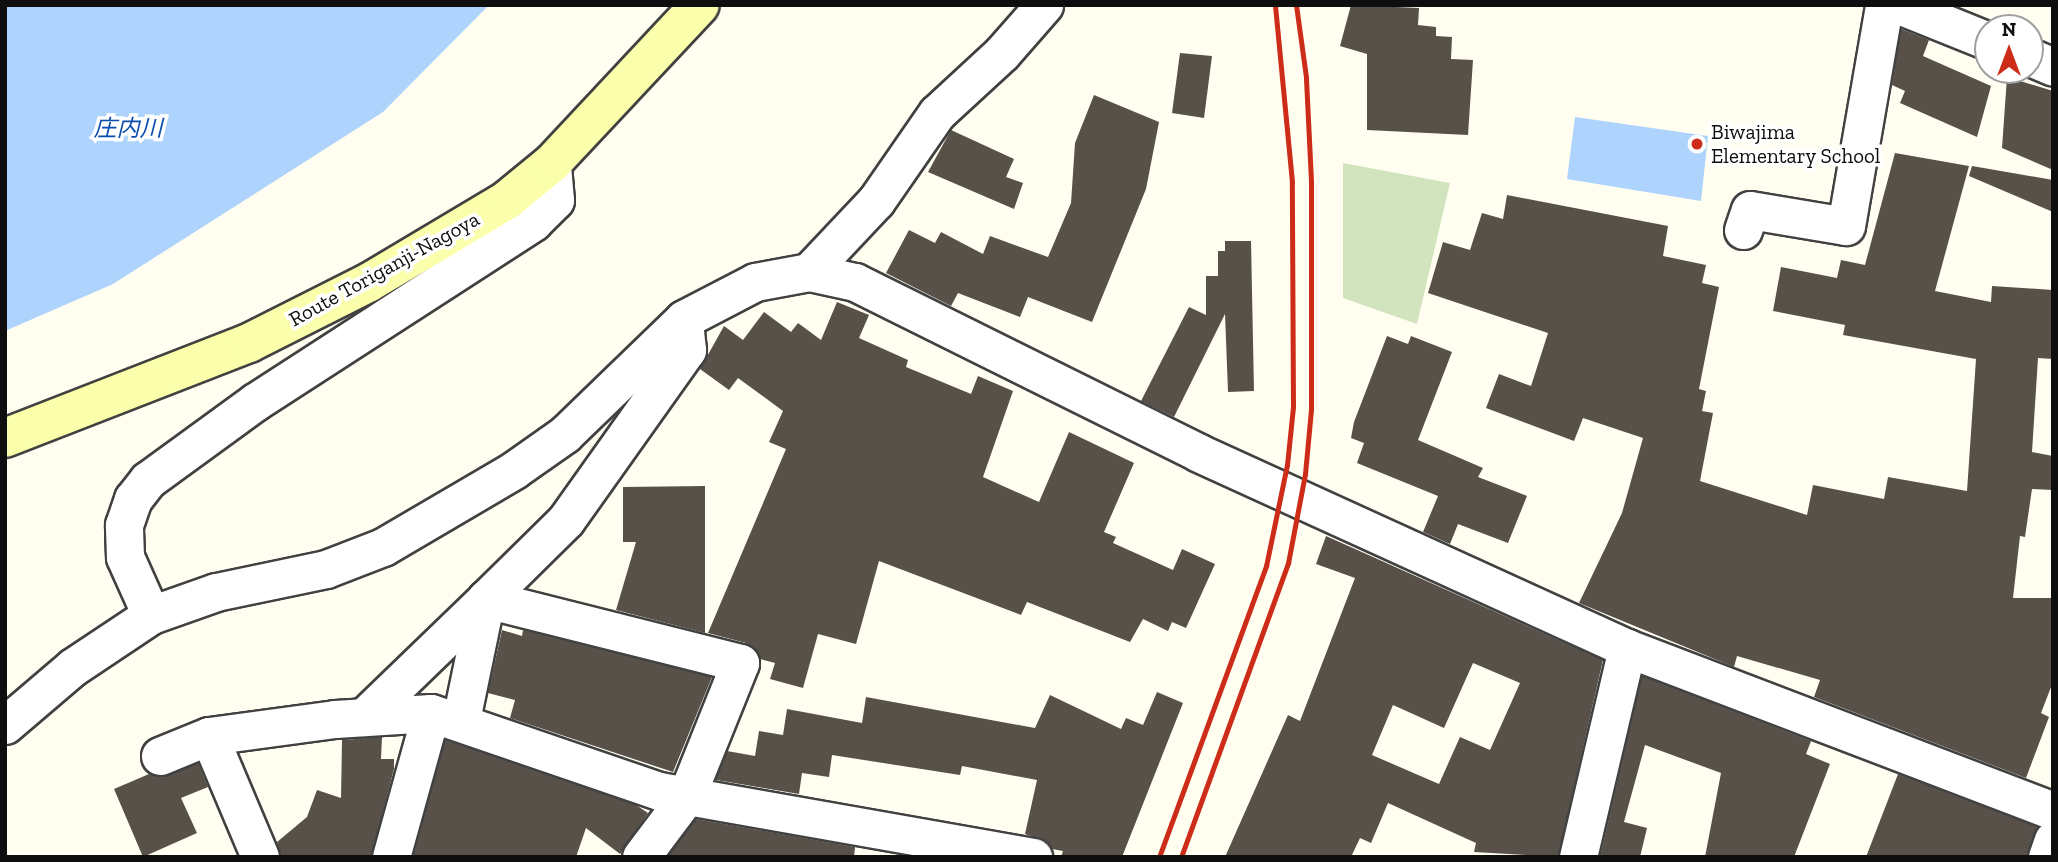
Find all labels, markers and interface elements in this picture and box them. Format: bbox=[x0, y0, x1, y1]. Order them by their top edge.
north arrow bbox=[1974, 14, 2044, 84]
text: N bbox=[2002, 18, 2016, 41]
water label: 庄内川 bbox=[94, 114, 162, 142]
place label: Biwajima Elementary School bbox=[1711, 119, 1881, 169]
marker: Biwajima Elementary School bbox=[1689, 136, 1705, 152]
street label: Route Toriganji-Nagoya bbox=[284, 206, 484, 332]

